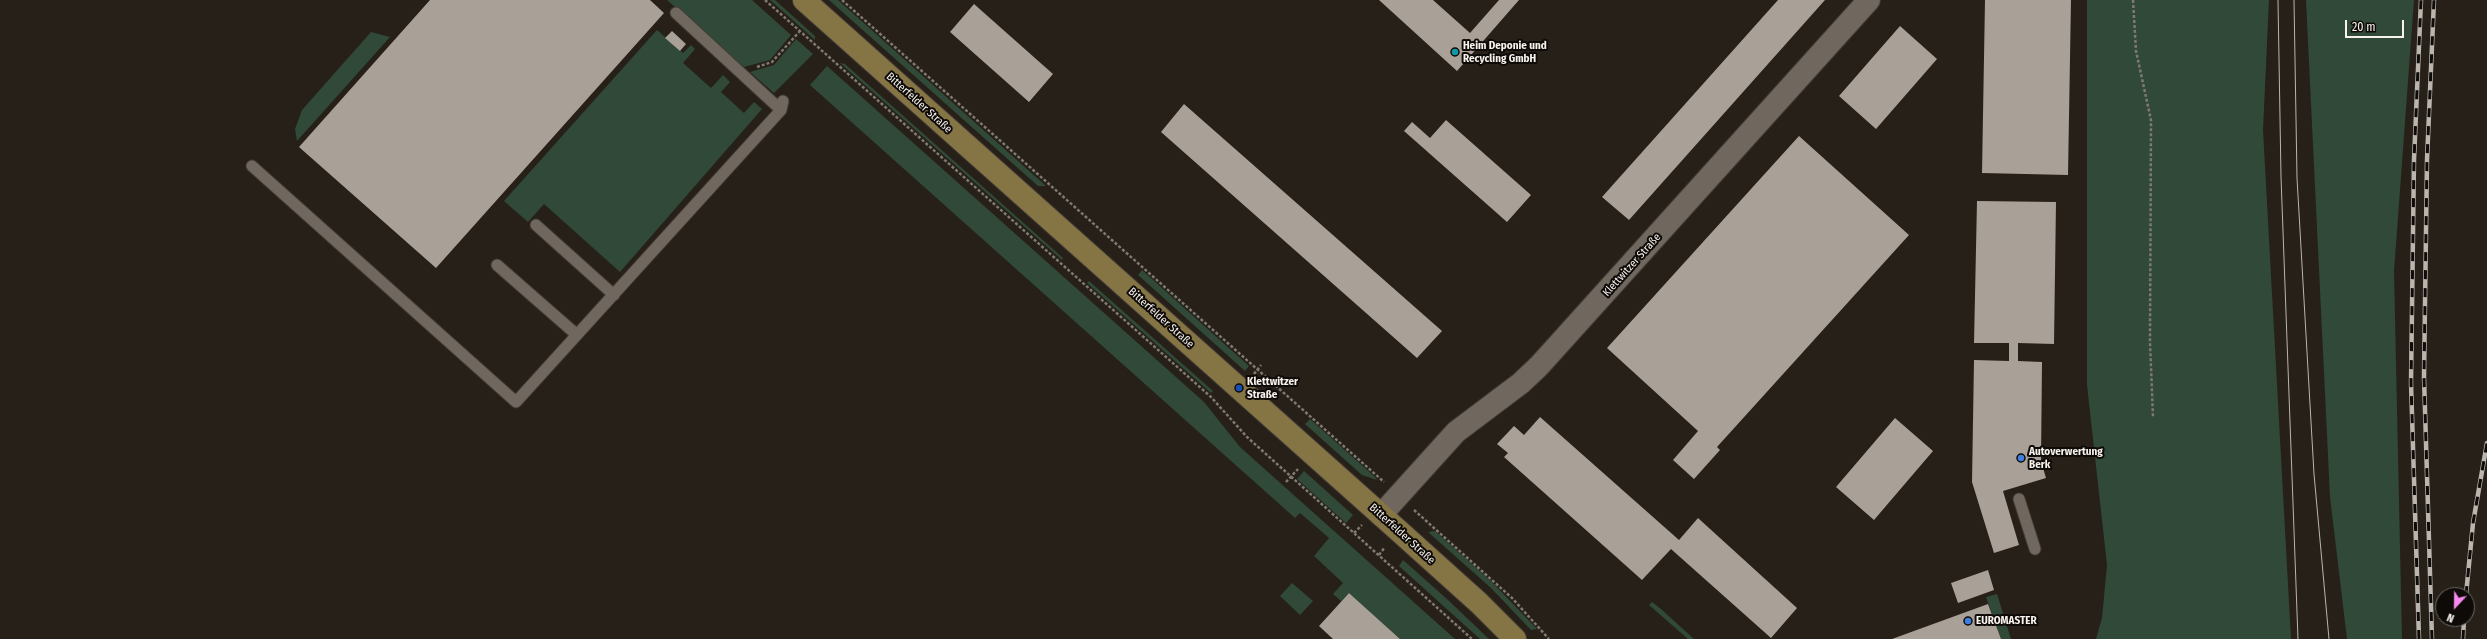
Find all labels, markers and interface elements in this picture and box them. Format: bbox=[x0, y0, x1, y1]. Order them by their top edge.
scale bar bbox=[2347, 12, 2406, 38]
text: 20 m bbox=[2352, 20, 2376, 34]
place label: Heim Deponie und Recycling GmbH bbox=[1463, 39, 1547, 65]
marker: Heim Deponie und Recycling GmbH bbox=[1450, 47, 1460, 57]
street label: Bitterfelder Straße bbox=[884, 70, 954, 136]
street label: Klettwitzer Straße bbox=[1600, 231, 1664, 299]
street label: Bitterfelder Straße bbox=[1126, 285, 1196, 351]
place label: Klettwitzer Straße bbox=[1247, 375, 1298, 401]
marker: Klettwitzer Straße bbox=[1234, 383, 1244, 393]
place label: Autoverwertung Berk bbox=[2029, 445, 2103, 471]
marker: Autoverwertung Berk bbox=[2016, 453, 2026, 463]
street label: Bitterfelder Straße bbox=[1367, 501, 1437, 567]
north arrow bbox=[2435, 587, 2475, 627]
text: N bbox=[2445, 610, 2456, 625]
place label: EUROMASTER bbox=[1976, 614, 2037, 628]
marker: EUROMASTER bbox=[1963, 616, 1973, 626]

